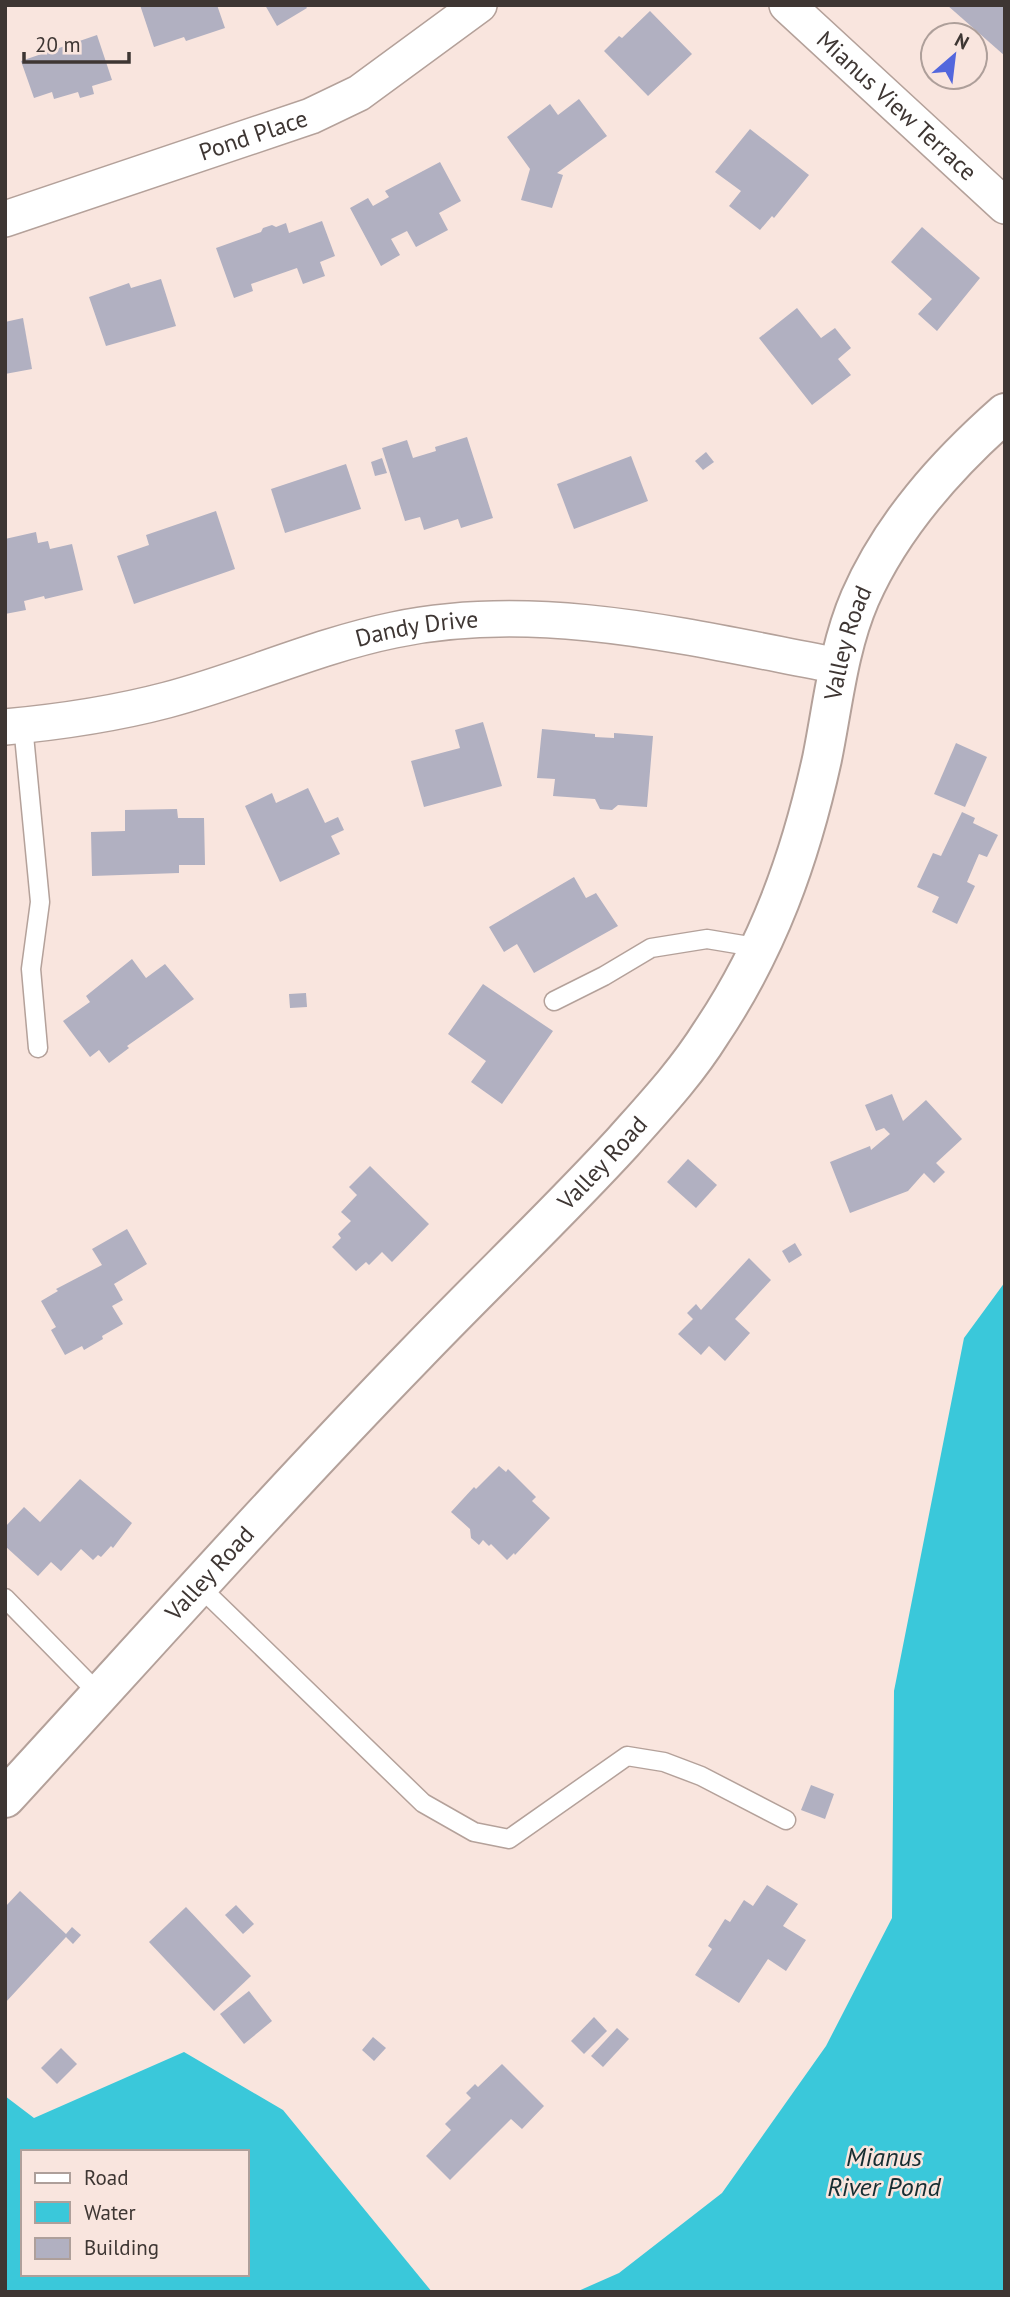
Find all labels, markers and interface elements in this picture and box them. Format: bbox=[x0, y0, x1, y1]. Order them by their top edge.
scale bar bbox=[24, 21, 130, 65]
north arrow bbox=[919, 21, 989, 91]
street label: Mianus View Terrace bbox=[810, 24, 984, 187]
text: N bbox=[951, 27, 973, 55]
text: 20 m bbox=[35, 31, 81, 58]
street label: Pond Place bbox=[195, 102, 312, 168]
street label: Valley Road bbox=[817, 580, 879, 703]
street label: Dandy Drive bbox=[352, 603, 479, 654]
street label: Valley Road bbox=[550, 1109, 654, 1217]
street label: Valley Road bbox=[158, 1519, 261, 1628]
water label: Mianus River Pond bbox=[827, 2140, 941, 2203]
legend bbox=[21, 2150, 248, 2276]
text: Road bbox=[84, 2164, 128, 2191]
text: Water bbox=[84, 2199, 136, 2226]
text: Building bbox=[84, 2234, 159, 2261]

